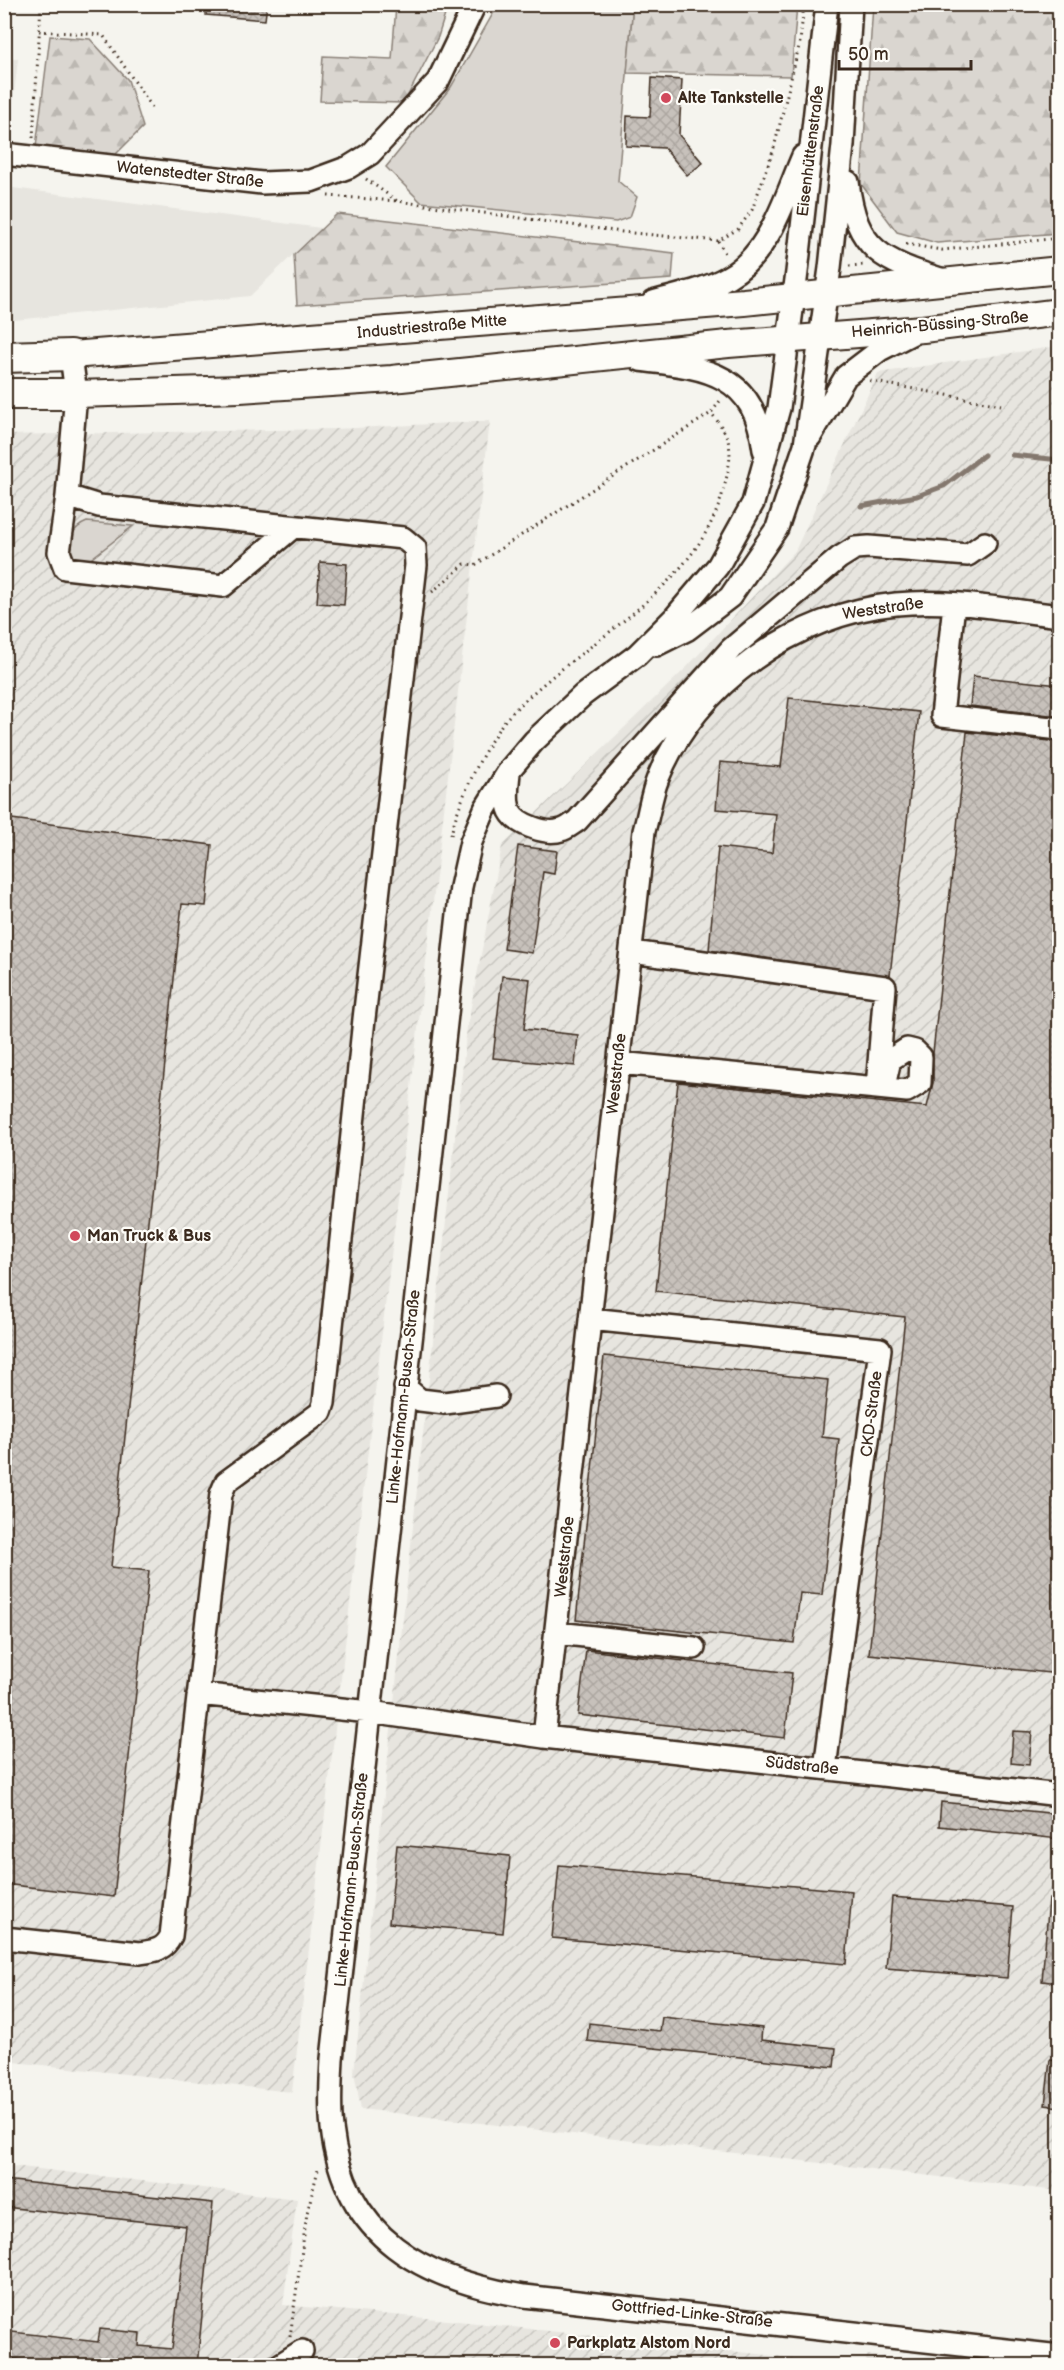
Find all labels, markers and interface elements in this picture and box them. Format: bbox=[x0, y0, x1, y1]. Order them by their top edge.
scale bar bbox=[839, 33, 971, 71]
text: 50 m bbox=[848, 44, 889, 65]
street label: Eisenhüttenstraße bbox=[794, 84, 829, 218]
place label: Alte Tankstelle bbox=[677, 89, 784, 108]
marker: Alte Tankstelle bbox=[659, 91, 673, 105]
street label: Watenstedter Straße bbox=[115, 158, 265, 192]
street label: Heinrich-Büssing-Straße bbox=[851, 308, 1030, 342]
street label: Industriestraße Mitte bbox=[356, 311, 508, 343]
street label: Weststraße bbox=[841, 594, 925, 624]
street label: Weststraße bbox=[603, 1032, 631, 1116]
place label: Man Truck & Bus bbox=[87, 1227, 211, 1246]
marker: Man Truck & Bus bbox=[68, 1229, 82, 1243]
street label: Linke-Hofmann-Busch-Straße bbox=[383, 1288, 425, 1505]
street label: CKD-Straße bbox=[857, 1369, 887, 1458]
street label: Weststraße bbox=[551, 1515, 579, 1599]
street label: Südstraße bbox=[764, 1753, 840, 1779]
street label: Linke-Hofmann-Busch-Straße bbox=[331, 1771, 373, 1988]
street label: Gottfried-Linke-Straße bbox=[610, 2296, 774, 2332]
place label: Parkplatz Alstom Nord bbox=[567, 2334, 730, 2353]
marker: Parkplatz Alstom Nord bbox=[548, 2336, 562, 2350]

